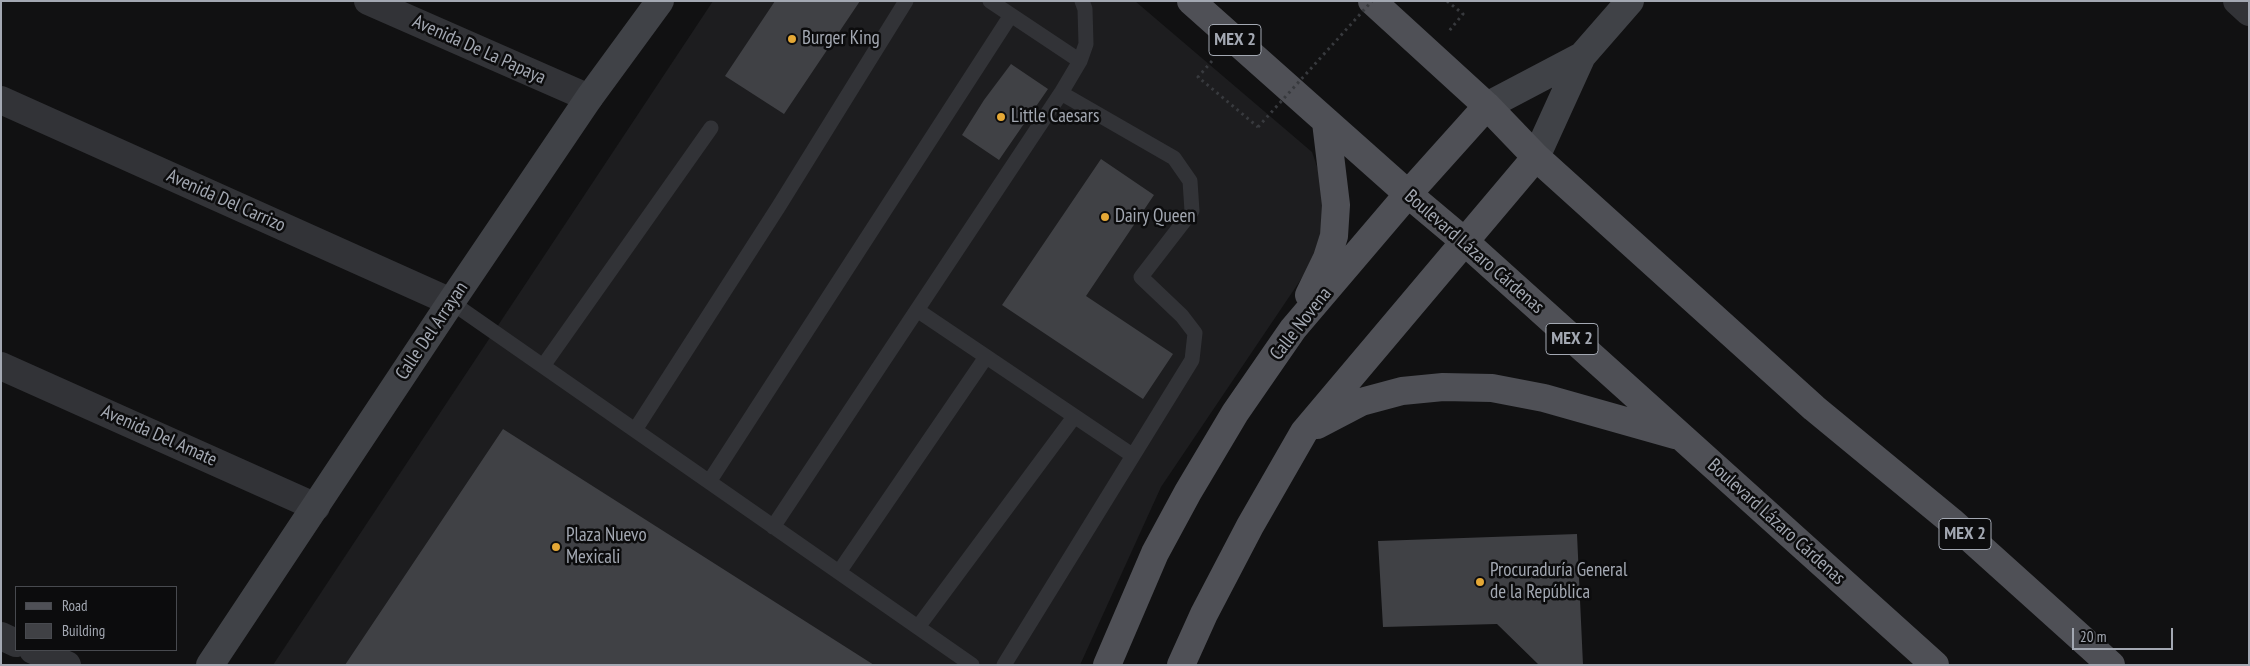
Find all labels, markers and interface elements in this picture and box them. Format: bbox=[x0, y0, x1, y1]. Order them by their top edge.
street label: Avenida De La Papaya bbox=[409, 10, 549, 90]
road number: MEX 2 bbox=[1209, 24, 1261, 56]
place label: Burger King bbox=[802, 28, 880, 50]
marker: Burger King bbox=[786, 33, 798, 45]
place label: Little Caesars bbox=[1011, 106, 1099, 128]
marker: Little Caesars bbox=[995, 111, 1007, 123]
street label: Avenida Del Carrizo bbox=[163, 165, 289, 237]
street label: Boulevard Lázaro Cárdenas bbox=[1400, 185, 1548, 319]
place label: Dairy Queen bbox=[1115, 206, 1196, 228]
marker: Dairy Queen bbox=[1099, 211, 1111, 223]
street label: Calle Del Arrayan bbox=[391, 278, 473, 384]
street label: Calle Novena bbox=[1265, 283, 1337, 365]
road number: MEX 2 bbox=[1546, 324, 1598, 354]
street label: Avenida Del Amate bbox=[98, 400, 220, 472]
street label: Boulevard Lázaro Cárdenas bbox=[1703, 454, 1849, 590]
road number: MEX 2 bbox=[1939, 518, 1991, 550]
place label: Plaza Nuevo Mexicali bbox=[566, 525, 647, 569]
marker: Plaza Nuevo Mexicali bbox=[550, 541, 562, 553]
place label: Procuraduría General de la República bbox=[1490, 560, 1627, 604]
marker: Procuraduría General de la República bbox=[1474, 576, 1486, 588]
legend bbox=[15, 586, 178, 651]
text: Road bbox=[62, 596, 88, 615]
scale bar bbox=[2075, 618, 2176, 650]
text: Building bbox=[62, 621, 105, 640]
text: 20 m bbox=[2080, 627, 2106, 646]

